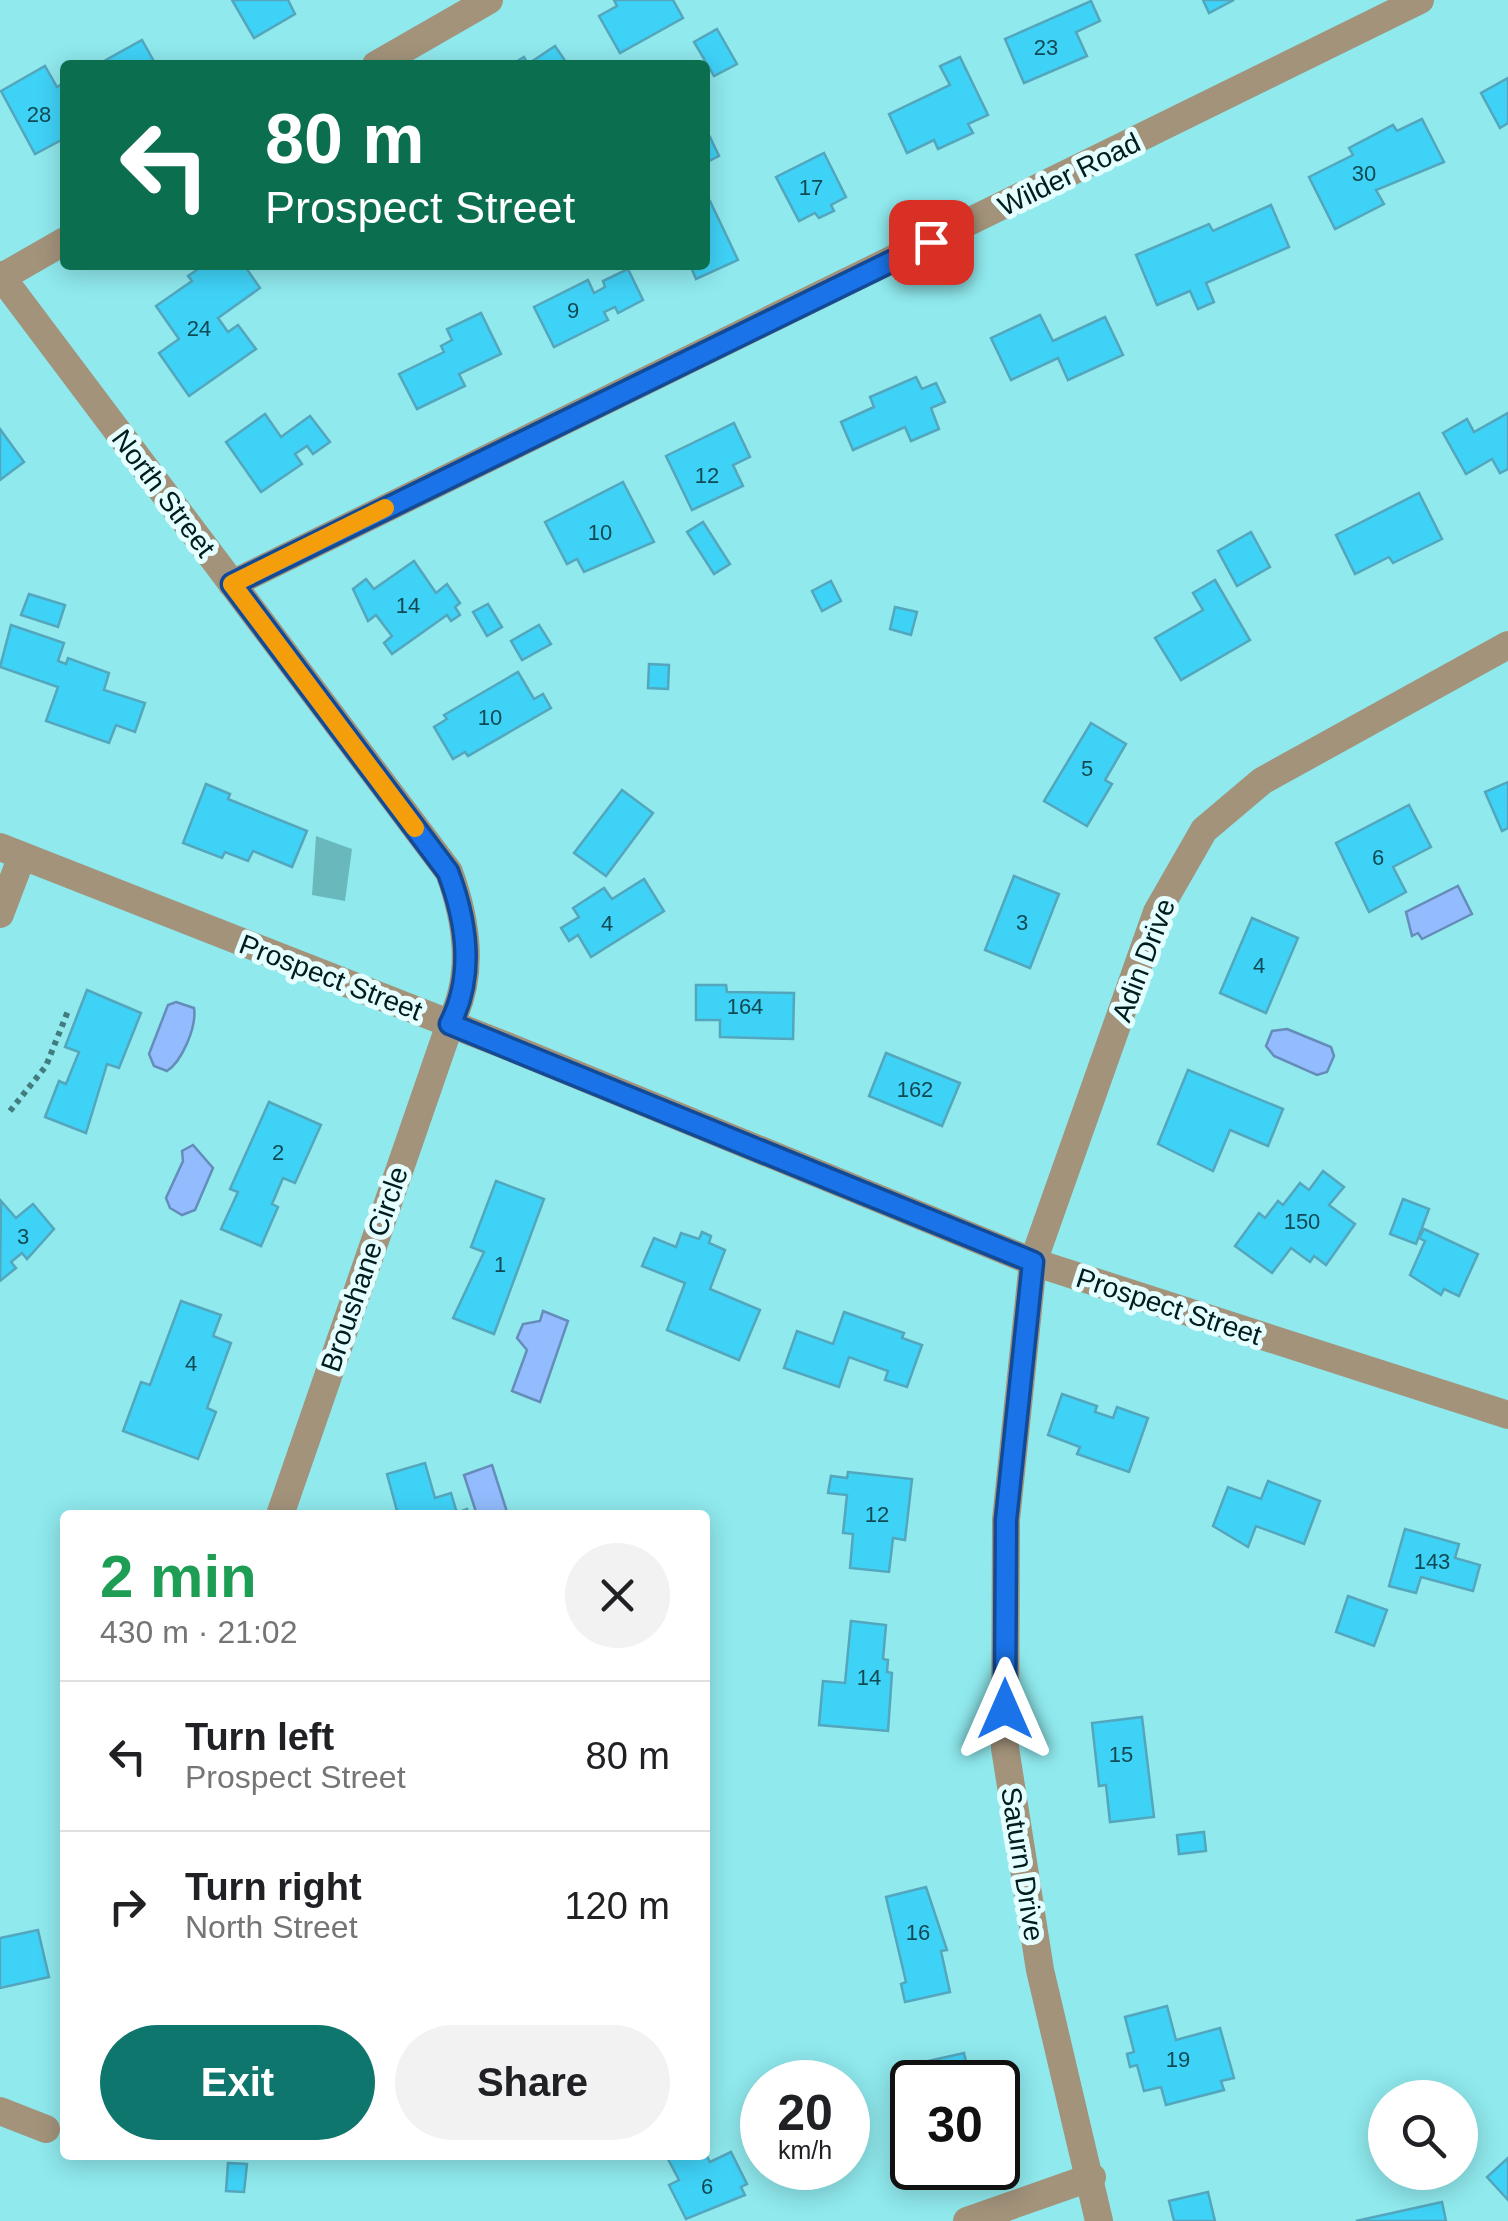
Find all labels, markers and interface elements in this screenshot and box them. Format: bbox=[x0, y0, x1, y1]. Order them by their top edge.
house number: 23 bbox=[1034, 35, 1058, 60]
icon: left bbox=[100, 100, 230, 230]
text: 80 m bbox=[265, 100, 425, 178]
house number: 28 bbox=[27, 102, 51, 127]
street label: Wilder Road bbox=[993, 127, 1145, 222]
house number: 30 bbox=[1352, 161, 1376, 186]
house number: 17 bbox=[799, 175, 823, 200]
text: Prospect Street bbox=[265, 182, 575, 233]
pin bbox=[889, 200, 974, 285]
icon: arrive bbox=[904, 215, 959, 270]
house number: 9 bbox=[567, 298, 579, 323]
house number: 24 bbox=[187, 316, 211, 341]
street label: North Street bbox=[106, 424, 222, 563]
house number: 12 bbox=[695, 463, 719, 488]
house number: 10 bbox=[588, 520, 612, 545]
house number: 14 bbox=[396, 593, 420, 618]
house number: 10 bbox=[478, 705, 502, 730]
house number: 5 bbox=[1081, 756, 1093, 781]
house number: 6 bbox=[1372, 845, 1384, 870]
street label: Adin Drive bbox=[1106, 894, 1181, 1026]
house number: 3 bbox=[1016, 910, 1028, 935]
house number: 4 bbox=[601, 911, 613, 936]
street label: Prospect Street bbox=[235, 928, 427, 1027]
house number: 4 bbox=[1253, 953, 1265, 978]
house number: 164 bbox=[727, 994, 763, 1019]
house number: 162 bbox=[897, 1077, 933, 1102]
house number: 2 bbox=[272, 1140, 284, 1165]
street label: Broushane Circle bbox=[315, 1163, 414, 1376]
house number: 150 bbox=[1284, 1209, 1320, 1234]
house number: 3 bbox=[17, 1224, 29, 1249]
house number: 1 bbox=[494, 1252, 506, 1277]
street label: Prospect Street bbox=[1072, 1262, 1266, 1351]
house number: 4 bbox=[185, 1351, 197, 1376]
house number: 12 bbox=[865, 1502, 889, 1527]
text: 2 min bbox=[100, 1543, 257, 1610]
button: close bbox=[565, 1543, 670, 1648]
house number: 143 bbox=[1414, 1549, 1450, 1574]
text: 430 m · 21:02 bbox=[100, 1614, 297, 1650]
position arrow bbox=[953, 1657, 1057, 1761]
house number: 14 bbox=[857, 1665, 881, 1690]
text: Turn left bbox=[185, 1716, 334, 1758]
icon: left bbox=[100, 1729, 155, 1784]
text: 80 m bbox=[586, 1735, 670, 1777]
house number: 15 bbox=[1109, 1742, 1133, 1767]
text: Prospect Street bbox=[185, 1759, 406, 1795]
street label: Saturn Drive bbox=[995, 1785, 1050, 1943]
text: Turn right bbox=[185, 1866, 362, 1908]
icon: right bbox=[100, 1879, 155, 1934]
text: 120 m bbox=[564, 1885, 670, 1927]
text: North Street bbox=[185, 1909, 358, 1945]
house number: 16 bbox=[906, 1920, 930, 1945]
button: Exit bbox=[100, 2025, 375, 2140]
button: Share bbox=[395, 2025, 670, 2140]
house number: 19 bbox=[1166, 2047, 1190, 2072]
speed limit sign: 30 bbox=[890, 2060, 1020, 2190]
map controls bbox=[1368, 2080, 1478, 2190]
button: search bbox=[1368, 2080, 1478, 2190]
text: 20 bbox=[777, 2085, 833, 2141]
text: km/h bbox=[778, 2136, 832, 2164]
house number: 6 bbox=[701, 2174, 713, 2199]

